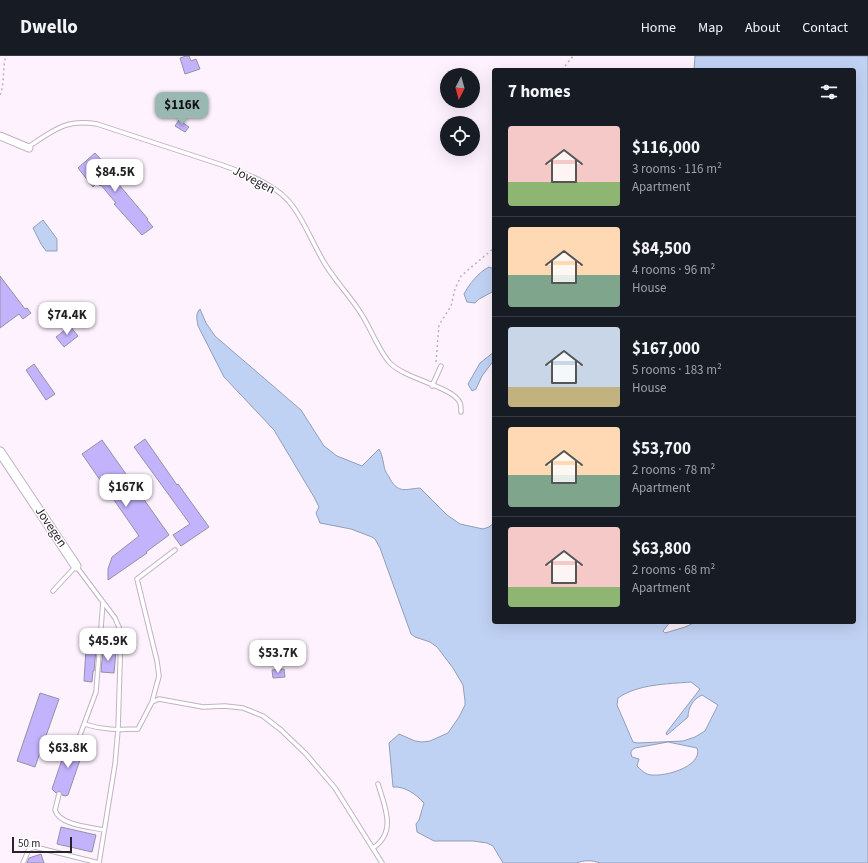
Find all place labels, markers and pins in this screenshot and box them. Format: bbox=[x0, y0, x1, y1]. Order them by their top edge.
pin: $116K bbox=[154, 92, 210, 126]
pin: $84.5K bbox=[82, 159, 148, 193]
pin: $74.4K bbox=[34, 302, 100, 336]
pin: $167K bbox=[98, 474, 154, 508]
pin: $45.9K bbox=[75, 628, 141, 662]
pin: $53.7K bbox=[245, 640, 311, 674]
pin: $63.8K bbox=[35, 735, 101, 769]

